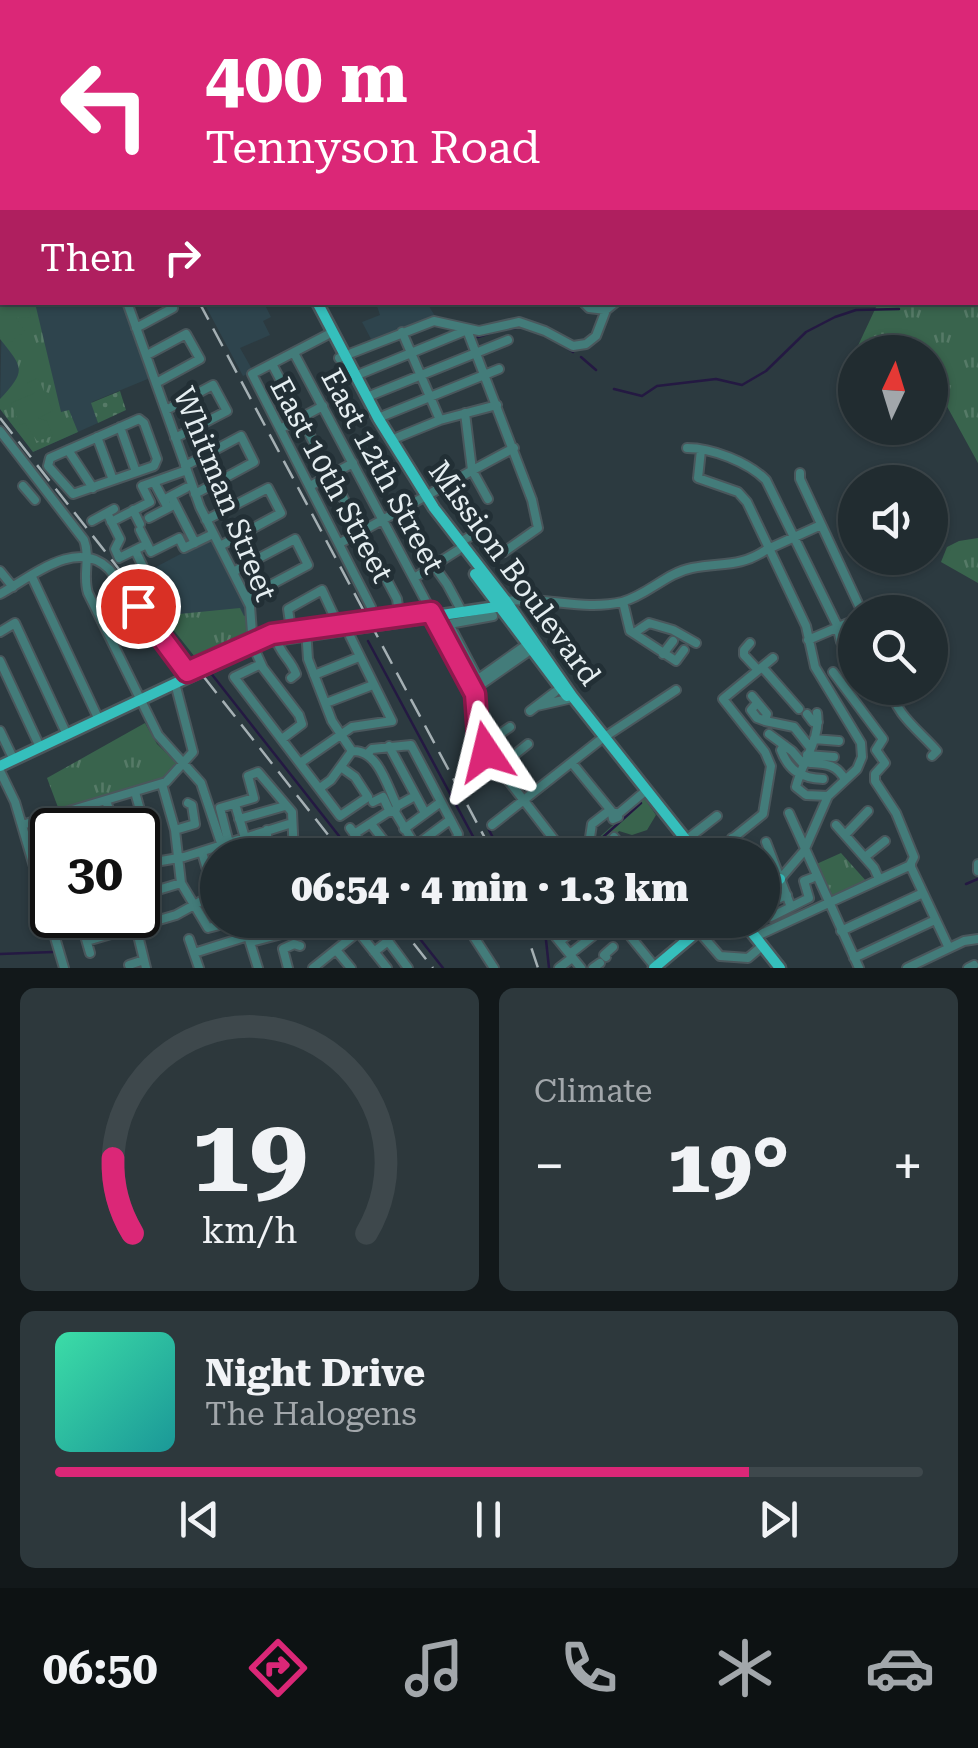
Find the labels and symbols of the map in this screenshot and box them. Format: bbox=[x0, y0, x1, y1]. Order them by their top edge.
north arrow bbox=[838, 335, 948, 445]
street label: East 12th Street bbox=[314, 363, 452, 579]
street label: East 10th Street bbox=[263, 372, 401, 588]
street label: Whitman Street bbox=[166, 382, 284, 606]
street label: Mission Boulevard bbox=[422, 454, 608, 692]
pin bbox=[96, 564, 181, 649]
position arrow bbox=[434, 700, 538, 804]
speed limit sign: 30 bbox=[30, 808, 160, 938]

